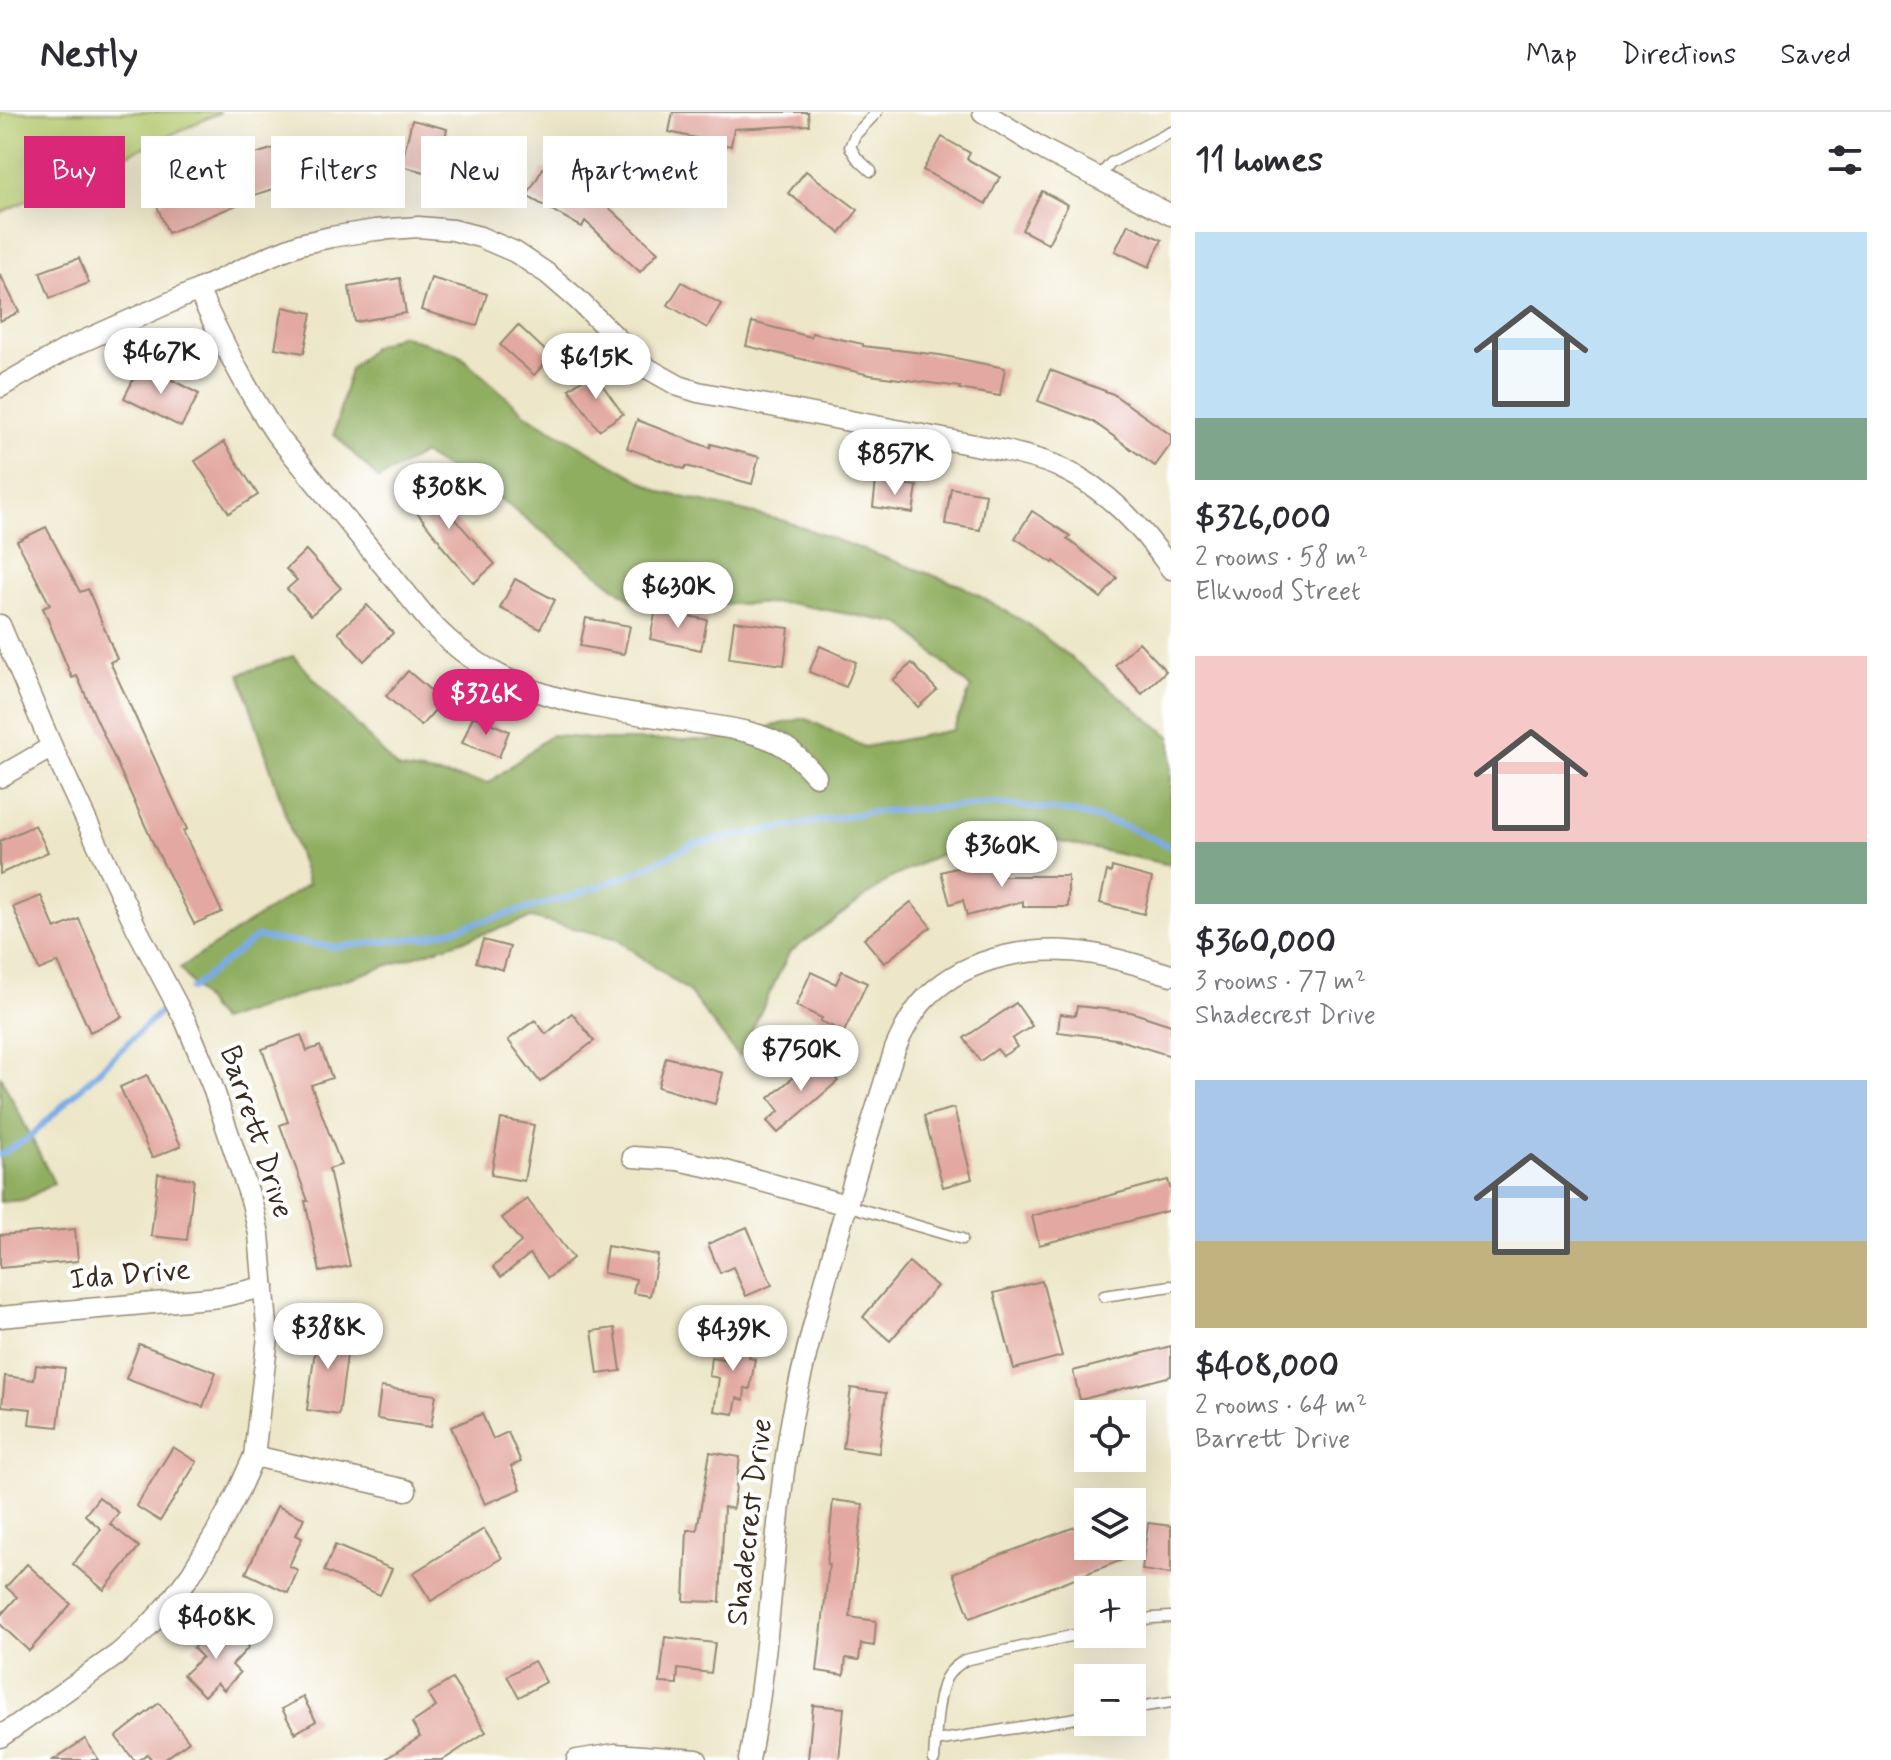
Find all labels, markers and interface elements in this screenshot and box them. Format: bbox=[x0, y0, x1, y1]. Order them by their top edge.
text: Nestly bbox=[40, 31, 138, 80]
text: Map bbox=[1526, 37, 1577, 74]
text: Directions bbox=[1621, 37, 1736, 74]
text: Saved bbox=[1780, 37, 1851, 74]
chip: Buy bbox=[24, 136, 125, 208]
chip: Rent bbox=[141, 136, 255, 208]
chip: Filters bbox=[271, 136, 405, 208]
chip: New bbox=[421, 136, 527, 208]
chip: Apartment bbox=[543, 136, 727, 208]
text: 11 homes bbox=[1195, 138, 1323, 183]
icon: filters bbox=[1823, 138, 1867, 182]
icon: home bbox=[1459, 284, 1603, 428]
pin: $467K bbox=[105, 328, 217, 396]
pin: $615K bbox=[540, 333, 652, 401]
text: $467K bbox=[122, 337, 200, 371]
text: $615K bbox=[560, 342, 632, 376]
pin: $857K bbox=[839, 429, 951, 497]
text: $857K bbox=[857, 438, 933, 472]
pin: $308K bbox=[393, 463, 505, 531]
text: $308K bbox=[412, 472, 486, 506]
text: $326,000 bbox=[1195, 496, 1331, 541]
text: 2 rooms · 58 m² bbox=[1195, 541, 1368, 575]
pin: $630K bbox=[622, 562, 734, 630]
text: $630K bbox=[641, 571, 715, 605]
text: Elkwood Street bbox=[1195, 575, 1361, 609]
pin: $326K bbox=[430, 669, 542, 737]
text: $326K bbox=[450, 678, 522, 712]
icon: home bbox=[1459, 708, 1603, 852]
pin: $360K bbox=[946, 821, 1058, 889]
text: $360K bbox=[964, 830, 1040, 864]
text: $360,000 bbox=[1195, 920, 1336, 965]
text: 3 rooms · 77 m² bbox=[1195, 965, 1366, 999]
text: Shadecrest Drive bbox=[1195, 999, 1376, 1033]
pin: $750K bbox=[745, 1025, 857, 1093]
text: $750K bbox=[762, 1034, 840, 1068]
street label: Barrett Drive bbox=[210, 1041, 302, 1223]
icon: home bbox=[1459, 1132, 1603, 1276]
street label: Ida Drive bbox=[68, 1250, 192, 1300]
pin: $388K bbox=[272, 1303, 384, 1371]
pin: $439K bbox=[677, 1305, 789, 1373]
text: $388K bbox=[291, 1312, 365, 1346]
text: $439K bbox=[696, 1314, 770, 1348]
text: $408,000 bbox=[1195, 1344, 1339, 1389]
text: 2 rooms · 64 m² bbox=[1195, 1389, 1367, 1423]
map controls bbox=[1074, 1400, 1146, 1736]
button: locate bbox=[1074, 1400, 1146, 1472]
street label: Shadecrest Drive bbox=[718, 1416, 782, 1628]
text: Barrett Drive bbox=[1195, 1423, 1350, 1457]
button: layers bbox=[1074, 1488, 1146, 1560]
button: + bbox=[1074, 1576, 1146, 1648]
pin: $408K bbox=[160, 1593, 272, 1661]
text: $408K bbox=[177, 1602, 255, 1636]
button: − bbox=[1074, 1664, 1146, 1736]

